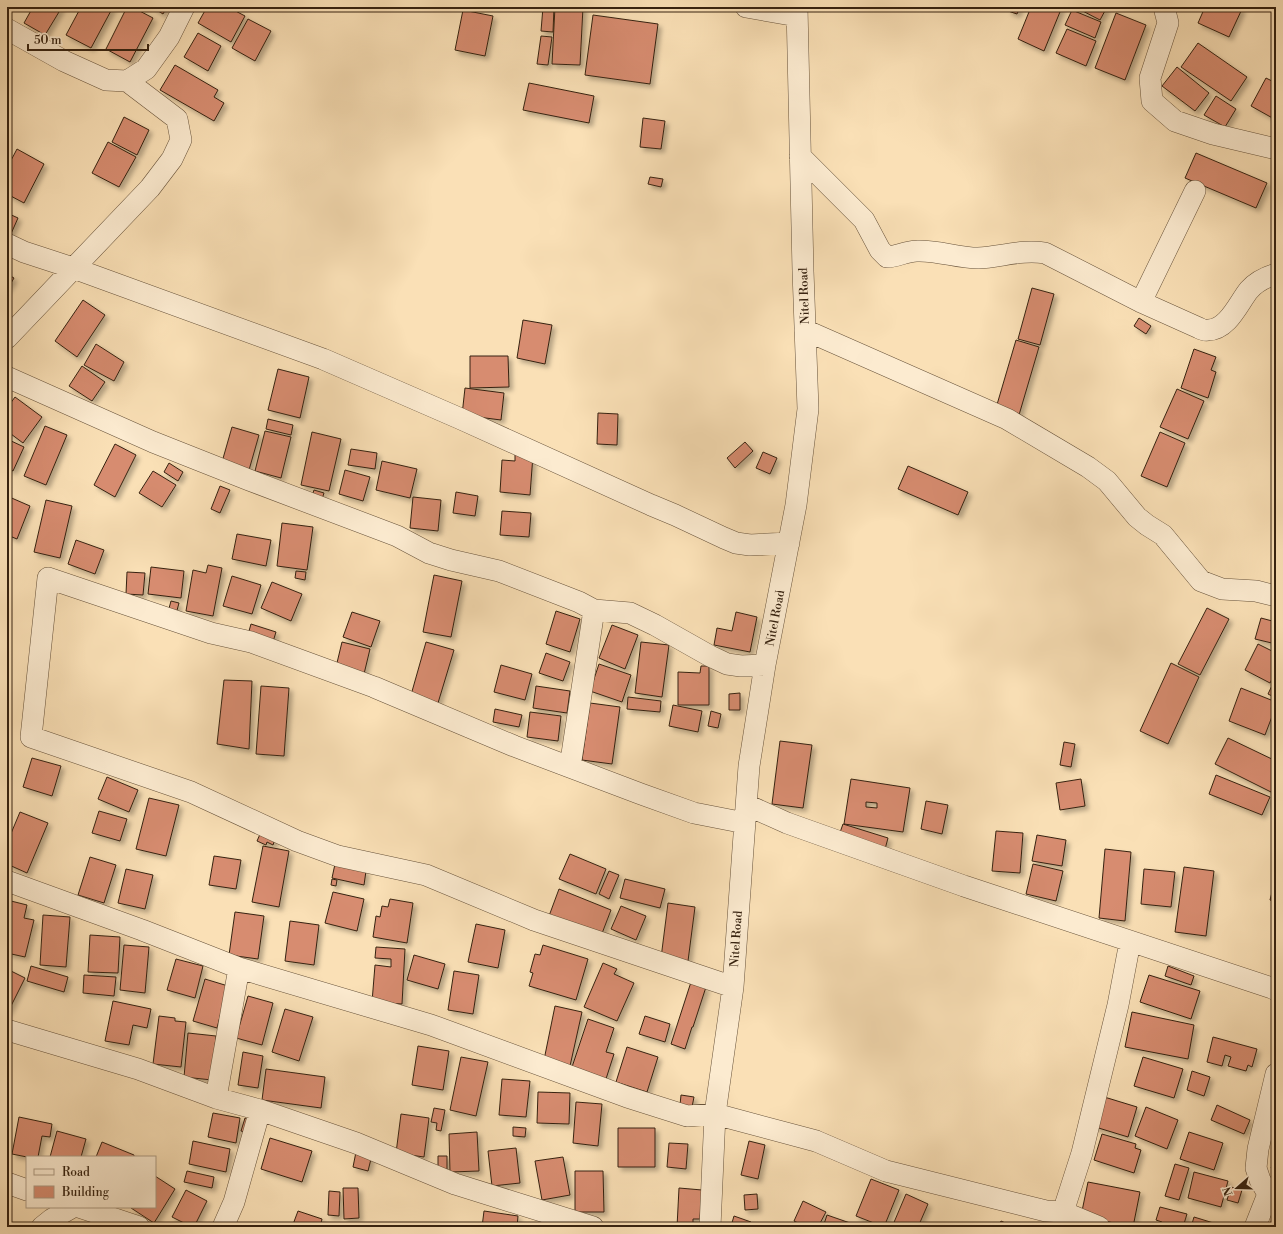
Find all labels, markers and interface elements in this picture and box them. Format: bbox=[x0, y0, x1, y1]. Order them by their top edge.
scale bar bbox=[28, 26, 148, 52]
text: 50 m bbox=[34, 33, 62, 48]
street label: Nitel Road bbox=[796, 267, 813, 325]
street label: Nitel Road bbox=[763, 589, 788, 647]
street label: Nitel Road bbox=[727, 910, 746, 968]
legend bbox=[26, 1156, 156, 1208]
text: Road bbox=[62, 1165, 90, 1180]
north arrow bbox=[1217, 1168, 1257, 1208]
text: N bbox=[1220, 1184, 1237, 1198]
text: Building bbox=[61, 1185, 110, 1200]

